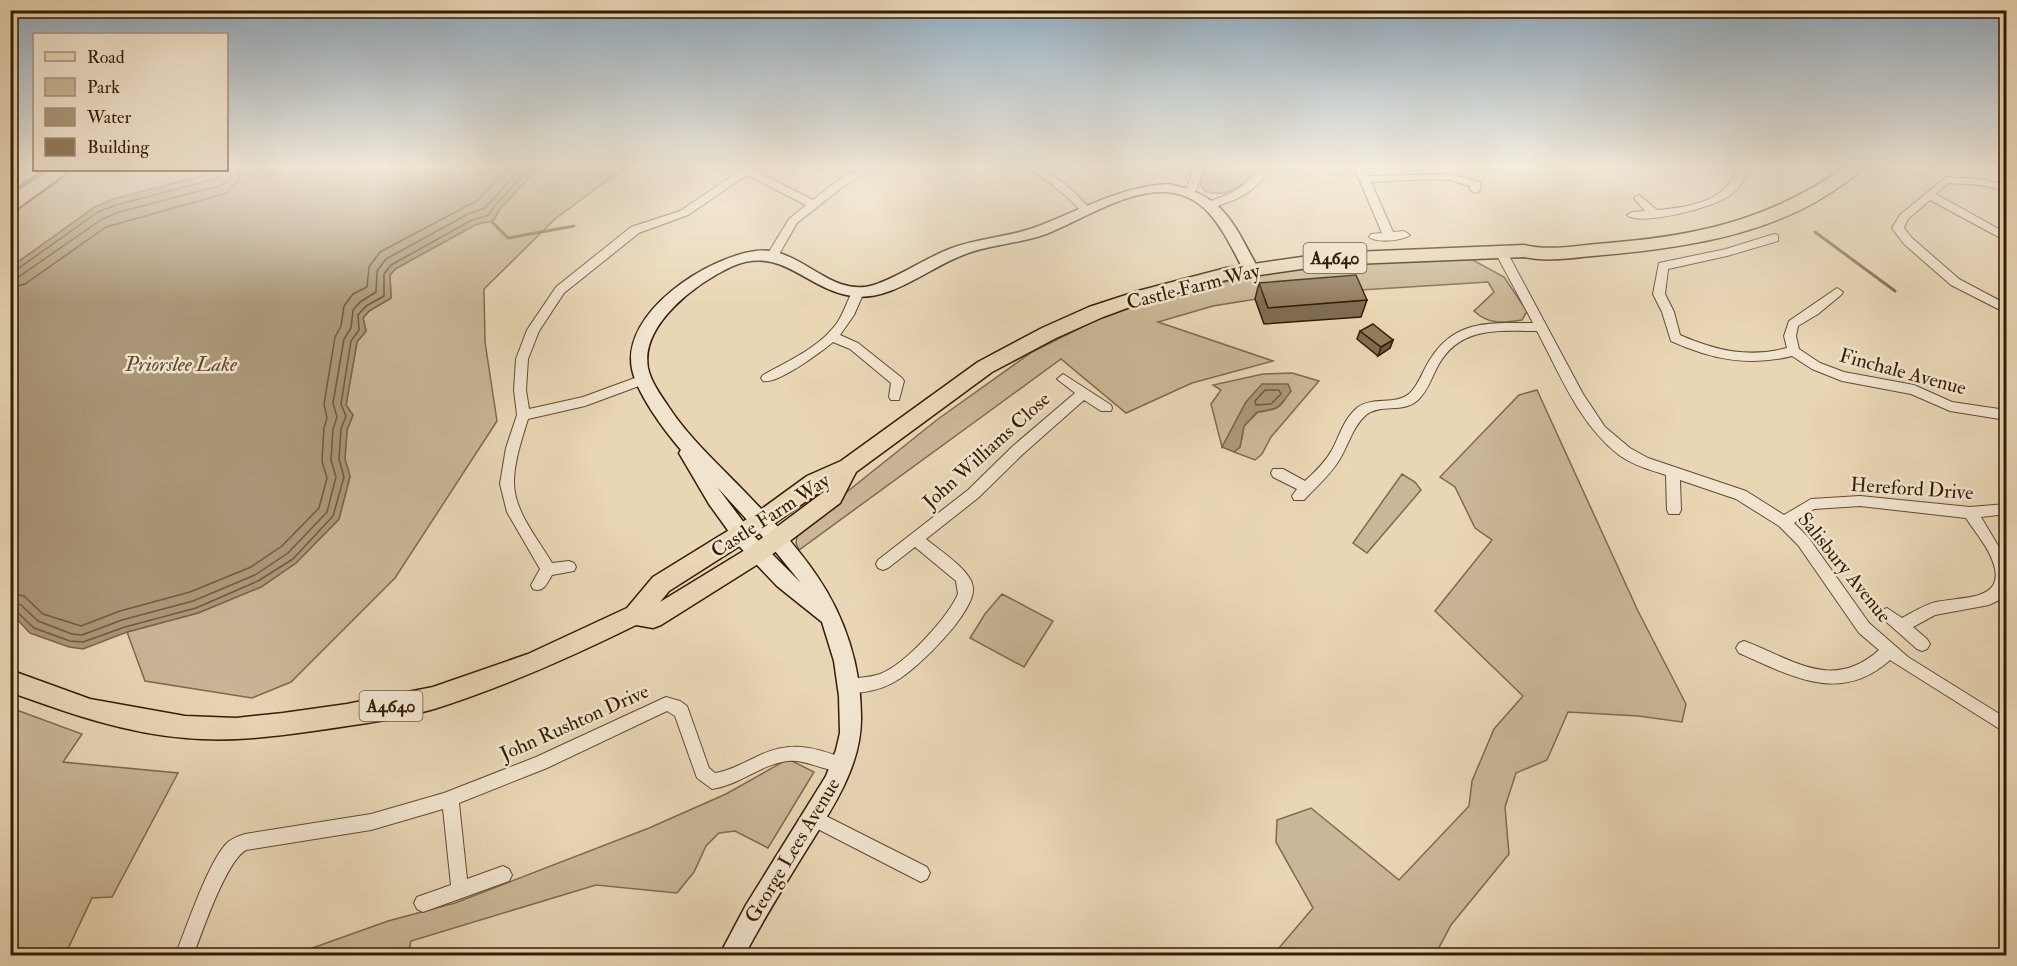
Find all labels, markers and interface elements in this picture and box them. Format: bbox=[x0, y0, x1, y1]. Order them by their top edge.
legend bbox=[33, 33, 228, 171]
text: Road bbox=[87, 46, 125, 69]
text: Park bbox=[87, 76, 120, 99]
text: Water bbox=[86, 106, 131, 129]
text: Building bbox=[87, 136, 150, 159]
road number: A4640 bbox=[1304, 243, 1366, 273]
street label: Castle Farm Way bbox=[1124, 258, 1264, 315]
street label: Finchale Avenue bbox=[1837, 343, 1969, 400]
water label: Priorslee Lake bbox=[124, 351, 238, 378]
street label: John Williams Close bbox=[917, 387, 1055, 515]
street label: Castle Farm Way bbox=[706, 467, 835, 563]
street label: Hereford Drive bbox=[1850, 472, 1974, 505]
street label: Salisbury Avenue bbox=[1792, 507, 1897, 628]
street label: John Rushton Drive bbox=[495, 678, 652, 767]
road number: A4640 bbox=[360, 691, 422, 721]
street label: George Lees Avenue bbox=[739, 773, 846, 927]

